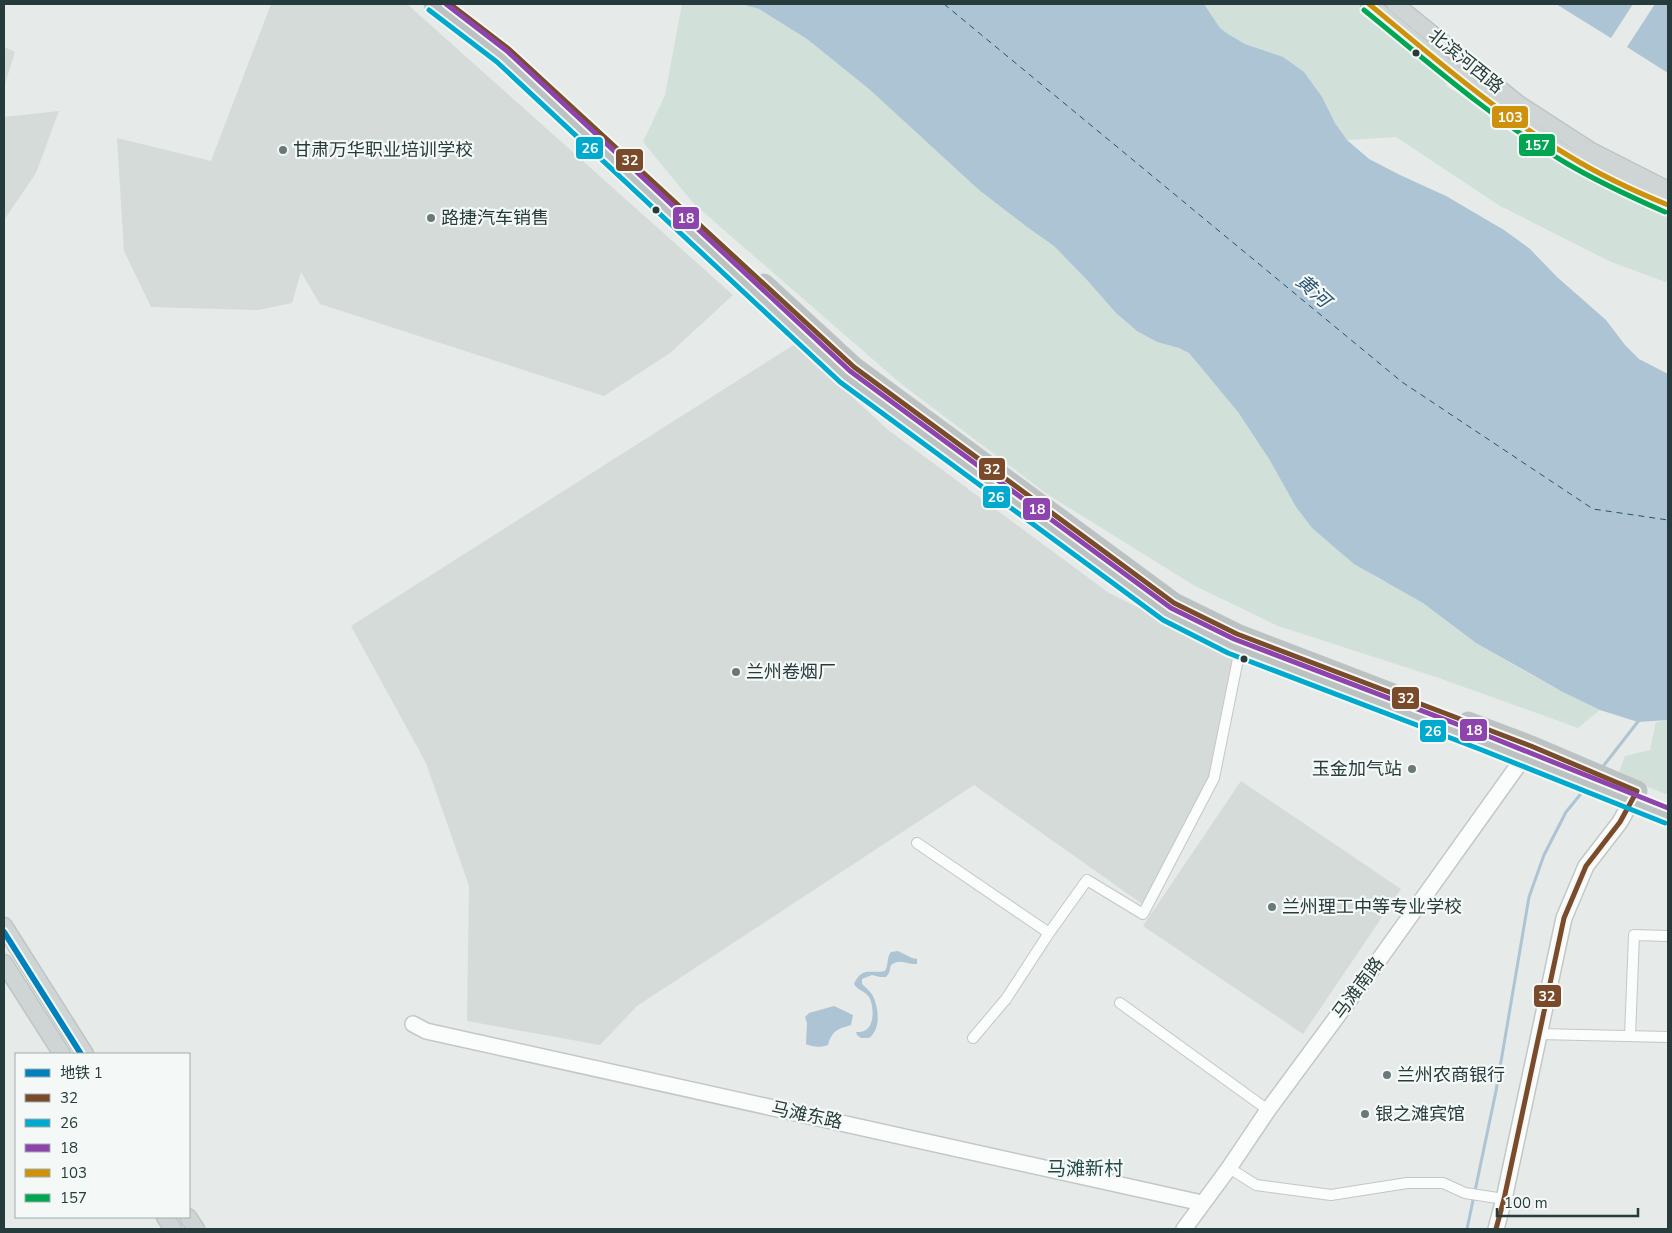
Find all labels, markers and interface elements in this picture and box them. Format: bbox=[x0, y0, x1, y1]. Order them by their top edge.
street label: 北滨河西路 bbox=[1423, 23, 1509, 99]
unlabelled marker bbox=[1411, 48, 1421, 58]
line badge: 103 bbox=[1491, 105, 1529, 129]
text: 103 bbox=[1497, 108, 1523, 127]
line badge: 157 bbox=[1518, 133, 1556, 157]
line badge: 26 bbox=[575, 136, 604, 160]
text: 157 bbox=[1524, 136, 1550, 155]
place label: 甘肃万华职业培训学校 bbox=[293, 138, 473, 162]
text: 26 bbox=[582, 139, 598, 158]
marker: 甘肃万华职业培训学校 bbox=[277, 144, 289, 156]
line badge: 32 bbox=[615, 148, 644, 172]
text: 32 bbox=[622, 151, 638, 170]
unlabelled marker bbox=[651, 205, 661, 215]
place label: 路捷汽车销售 bbox=[441, 206, 549, 230]
line badge: 18 bbox=[672, 206, 700, 230]
text: 18 bbox=[678, 209, 694, 228]
marker: 路捷汽车销售 bbox=[425, 212, 437, 224]
water label: 黄河 bbox=[1290, 269, 1339, 316]
line badge: 32 bbox=[978, 457, 1006, 481]
text: 32 bbox=[984, 460, 1000, 479]
line badge: 26 bbox=[982, 485, 1011, 509]
text: 26 bbox=[988, 488, 1004, 507]
line badge: 18 bbox=[1022, 497, 1051, 521]
text: 18 bbox=[1029, 500, 1045, 519]
unlabelled marker bbox=[1239, 654, 1249, 664]
place label: 兰州卷烟厂 bbox=[746, 660, 836, 684]
marker: 兰州卷烟厂 bbox=[730, 666, 742, 678]
line badge: 32 bbox=[1391, 686, 1420, 710]
text: 32 bbox=[1398, 689, 1414, 708]
line badge: 18 bbox=[1459, 718, 1488, 742]
line badge: 26 bbox=[1419, 719, 1447, 743]
text: 18 bbox=[1466, 721, 1482, 740]
text: 26 bbox=[1425, 722, 1441, 741]
place label: 玉金加气站 bbox=[1312, 757, 1402, 781]
marker: 玉金加气站 bbox=[1406, 763, 1418, 775]
place label: 兰州理工中等专业学校 bbox=[1282, 895, 1462, 919]
marker: 兰州理工中等专业学校 bbox=[1266, 901, 1278, 913]
street label: 马滩南路 bbox=[1327, 952, 1389, 1024]
line badge: 32 bbox=[1533, 984, 1562, 1008]
text: 32 bbox=[1539, 987, 1555, 1006]
legend bbox=[15, 1053, 190, 1218]
text: 地铁 1 bbox=[60, 1063, 103, 1083]
place label: 兰州农商银行 bbox=[1397, 1063, 1505, 1087]
marker: 兰州农商银行 bbox=[1381, 1069, 1393, 1081]
text: 32 bbox=[60, 1088, 78, 1108]
street label: 马滩东路 bbox=[769, 1096, 845, 1134]
place label: 银之滩宾馆 bbox=[1375, 1102, 1465, 1126]
marker: 银之滩宾馆 bbox=[1359, 1108, 1371, 1120]
text: 26 bbox=[60, 1113, 78, 1133]
text: 18 bbox=[60, 1138, 78, 1158]
district label: 马滩新村 bbox=[1047, 1156, 1123, 1182]
text: 103 bbox=[60, 1163, 87, 1183]
scale bar bbox=[1497, 1186, 1638, 1218]
text: 157 bbox=[60, 1188, 87, 1208]
text: 100 m bbox=[1504, 1193, 1548, 1213]

